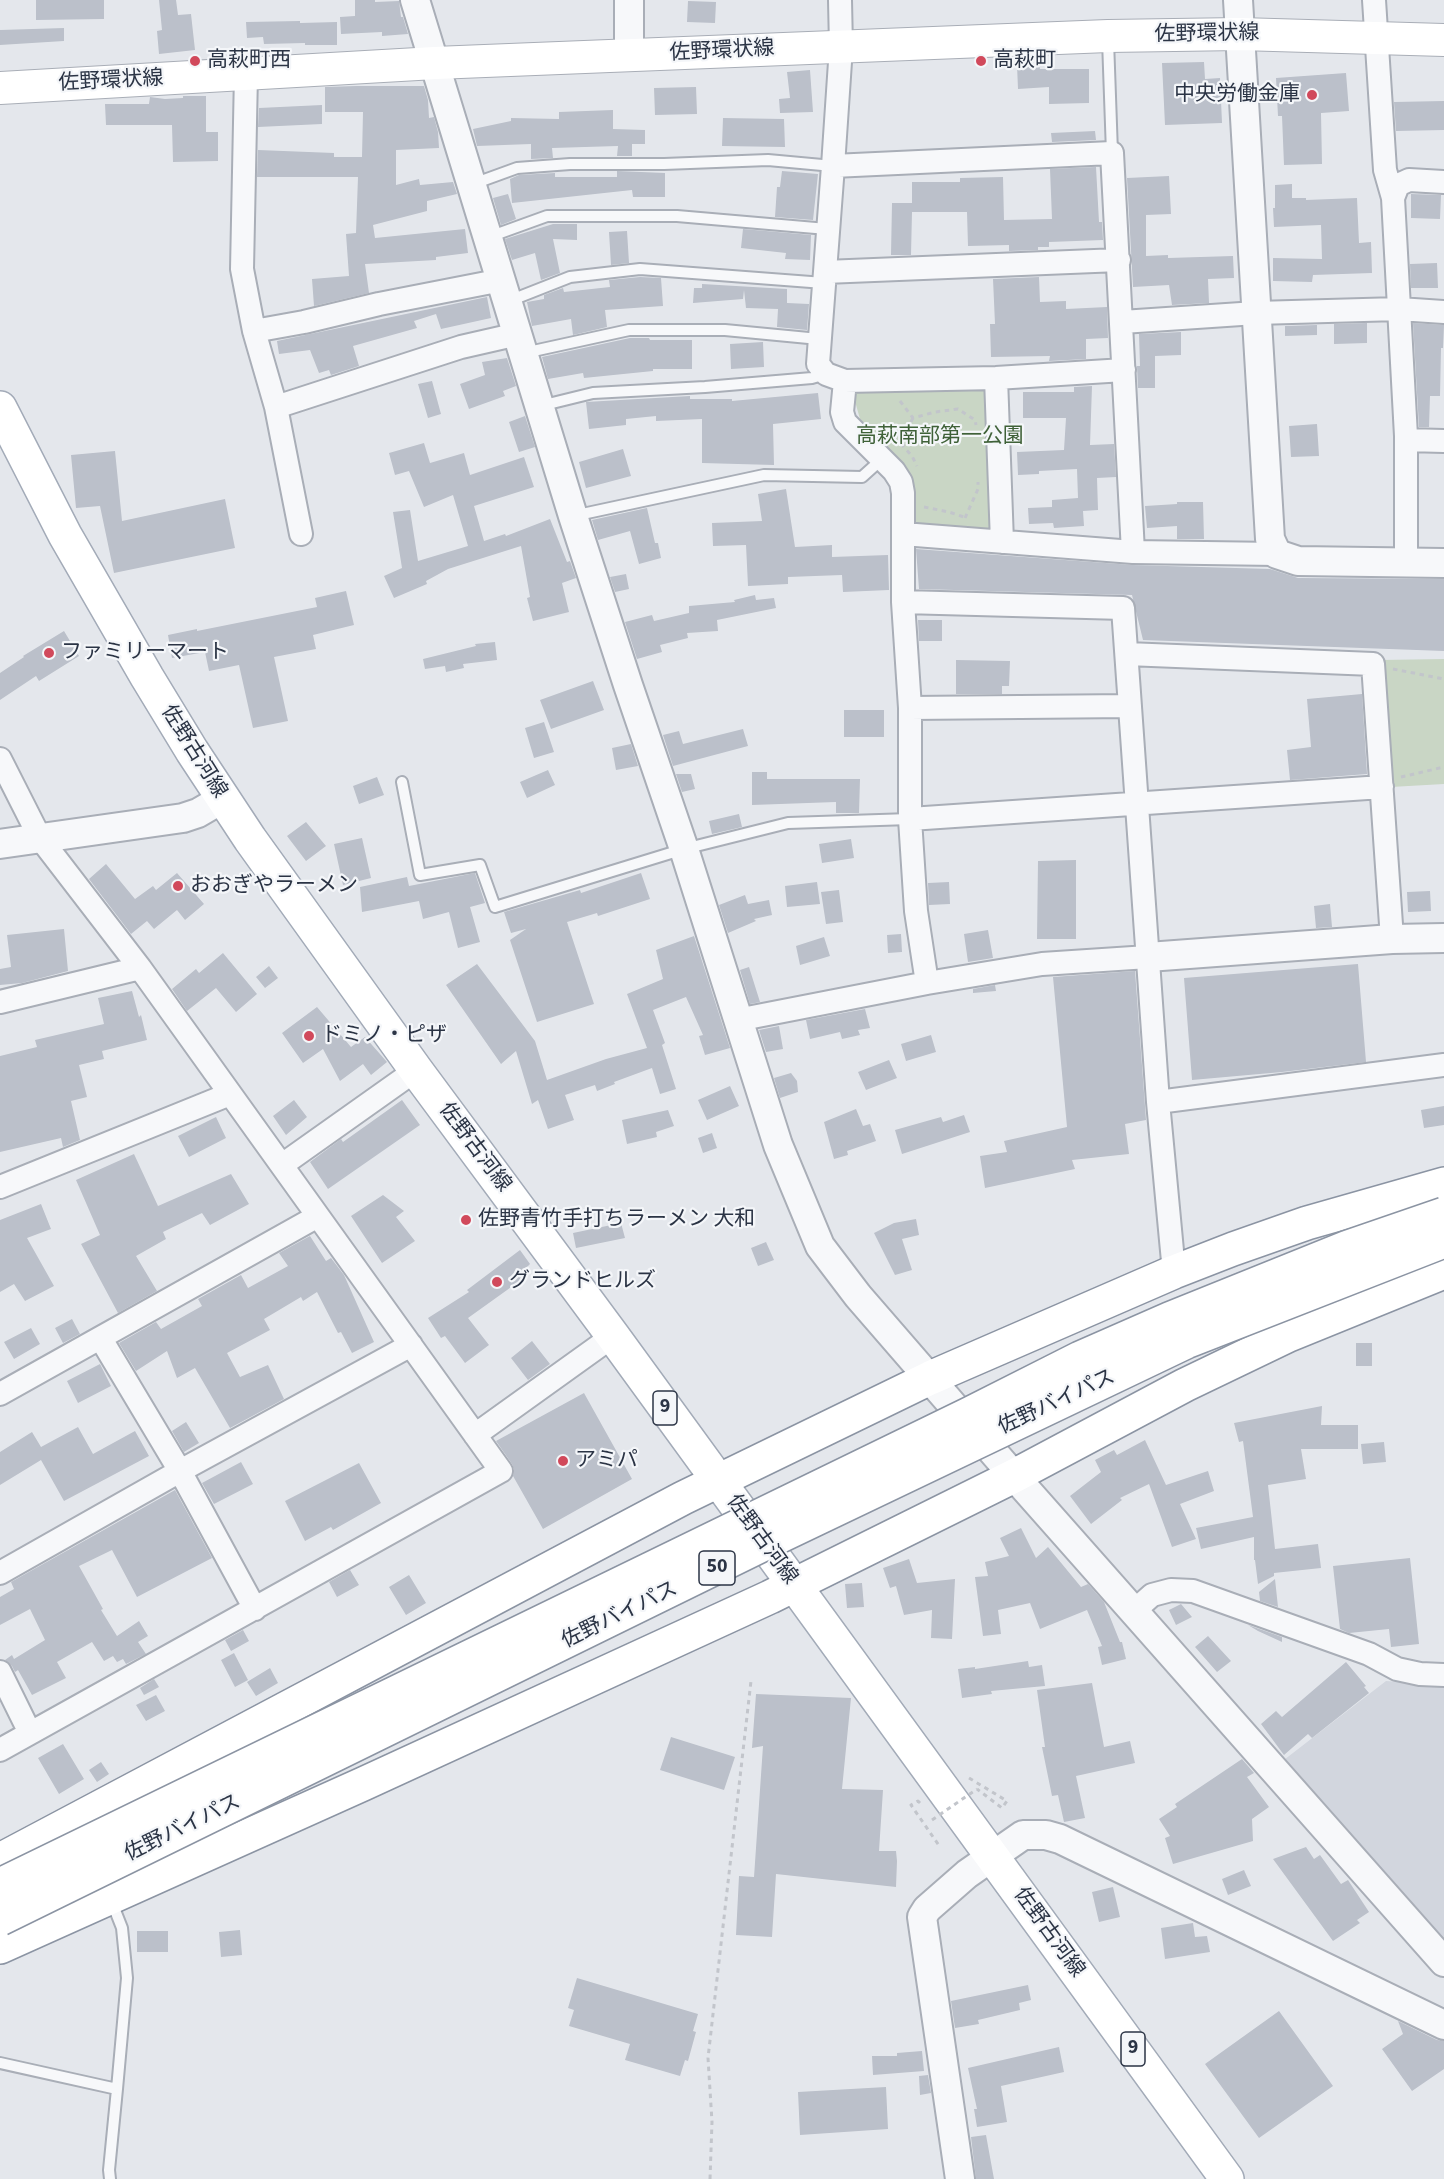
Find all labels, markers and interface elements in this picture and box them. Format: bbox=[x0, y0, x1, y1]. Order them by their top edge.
street label: 佐野環状線 bbox=[1154, 21, 1260, 49]
street label: 佐野環状線 bbox=[669, 37, 775, 67]
place label: 高萩町西 bbox=[207, 48, 291, 74]
place label: 高萩町 bbox=[993, 48, 1056, 74]
marker: 高萩町西 bbox=[188, 54, 202, 68]
marker: 高萩町 bbox=[974, 54, 988, 68]
street label: 佐野環状線 bbox=[58, 67, 164, 97]
place label: 中央労働金庫 bbox=[1174, 82, 1300, 108]
marker: 中央労働金庫 bbox=[1305, 88, 1319, 102]
park label: 高萩南部第一公園 bbox=[856, 424, 1024, 450]
place label: ファミリーマート bbox=[61, 640, 229, 666]
marker: ファミリーマート bbox=[42, 646, 56, 660]
street label: 佐野古河線 bbox=[154, 701, 232, 803]
place label: おおぎやラーメン bbox=[190, 873, 358, 899]
marker: おおぎやラーメン bbox=[171, 879, 185, 893]
place label: ドミノ・ピザ bbox=[321, 1023, 447, 1049]
marker: ドミノ・ピザ bbox=[302, 1029, 316, 1043]
street label: 佐野古河線 bbox=[432, 1098, 516, 1198]
place label: 佐野青竹手打ちラーメン 大和 bbox=[478, 1207, 755, 1233]
marker: 佐野青竹手打ちラーメン 大和 bbox=[459, 1213, 473, 1227]
place label: グランドヒルズ bbox=[509, 1269, 656, 1295]
marker: グランドヒルズ bbox=[490, 1275, 504, 1289]
street label: 佐野バイパス bbox=[995, 1365, 1119, 1441]
road number: 9 bbox=[653, 1391, 677, 1425]
place label: アミパ bbox=[575, 1448, 638, 1474]
marker: アミパ bbox=[556, 1454, 570, 1468]
street label: 佐野古河線 bbox=[720, 1490, 802, 1590]
road number: 50 bbox=[699, 1551, 735, 1585]
street label: 佐野バイパス bbox=[558, 1577, 682, 1655]
street label: 佐野バイパス bbox=[121, 1790, 245, 1868]
street label: 佐野古河線 bbox=[1007, 1883, 1089, 1983]
road number: 9 bbox=[1121, 2032, 1145, 2066]

